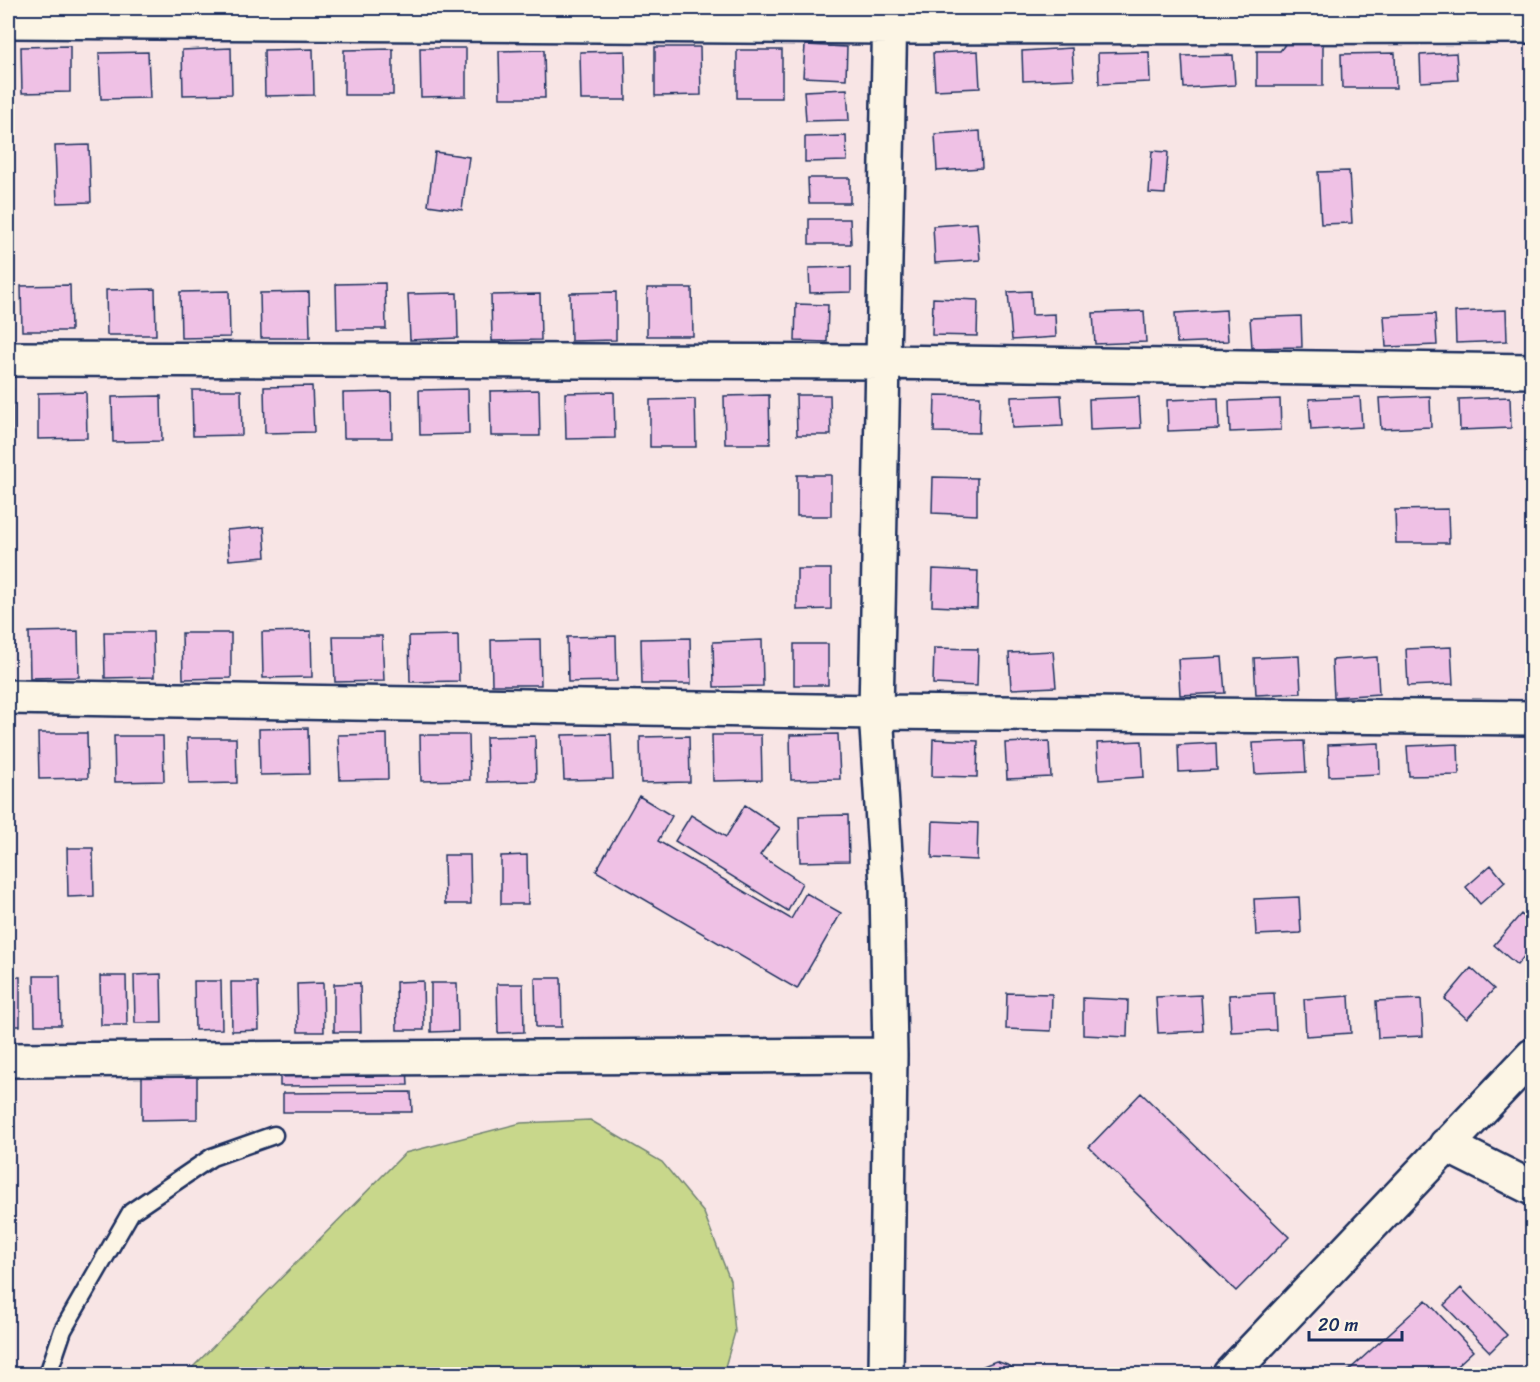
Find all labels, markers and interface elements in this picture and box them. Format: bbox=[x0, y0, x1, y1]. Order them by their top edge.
scale bar bbox=[1309, 1304, 1402, 1342]
text: 20 m bbox=[1318, 1309, 1358, 1341]

